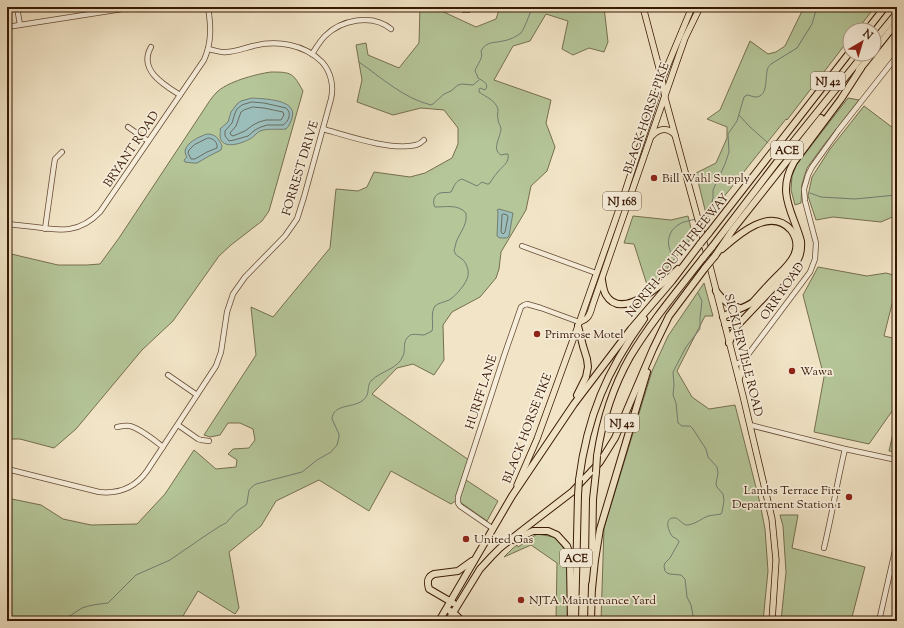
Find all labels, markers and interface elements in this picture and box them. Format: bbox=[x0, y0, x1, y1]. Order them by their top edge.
north arrow bbox=[842, 22, 882, 62]
text: N bbox=[858, 25, 876, 44]
street label: BLACK HORSE PIKE bbox=[619, 60, 675, 176]
road number: NJ 42 bbox=[811, 72, 845, 90]
street label: BRYANT ROAD bbox=[100, 108, 164, 191]
street label: FORREST DRIVE bbox=[278, 118, 324, 218]
road number: ACE bbox=[771, 141, 803, 159]
place label: Bill Wahl Supply bbox=[662, 170, 750, 188]
marker: Bill Wahl Supply bbox=[649, 173, 659, 183]
street label: NORTH-SOUTH FREEWAY bbox=[622, 189, 734, 322]
road number: NJ 168 bbox=[603, 192, 641, 210]
street label: ORR ROAD bbox=[756, 259, 809, 324]
street label: SICKLERVILLE ROAD bbox=[719, 292, 767, 419]
place label: Primrose Motel bbox=[545, 326, 624, 344]
marker: Primrose Motel bbox=[532, 329, 542, 339]
street label: HURFF LANE bbox=[461, 352, 503, 432]
place label: Wawa bbox=[800, 363, 833, 381]
marker: Wawa bbox=[787, 366, 797, 376]
street label: BLACK HORSE PIKE bbox=[499, 370, 558, 486]
road number: NJ 42 bbox=[605, 414, 639, 432]
place label: Lambs Terrace Fire Department Station 1 bbox=[732, 482, 841, 514]
marker: Lambs Terrace Fire Department Station 1 bbox=[844, 492, 854, 502]
place label: United Gas bbox=[474, 531, 534, 549]
marker: United Gas bbox=[461, 534, 471, 544]
road number: ACE bbox=[560, 549, 592, 567]
place label: NJTA Maintenance Yard bbox=[529, 592, 656, 610]
marker: NJTA Maintenance Yard bbox=[516, 595, 526, 605]

